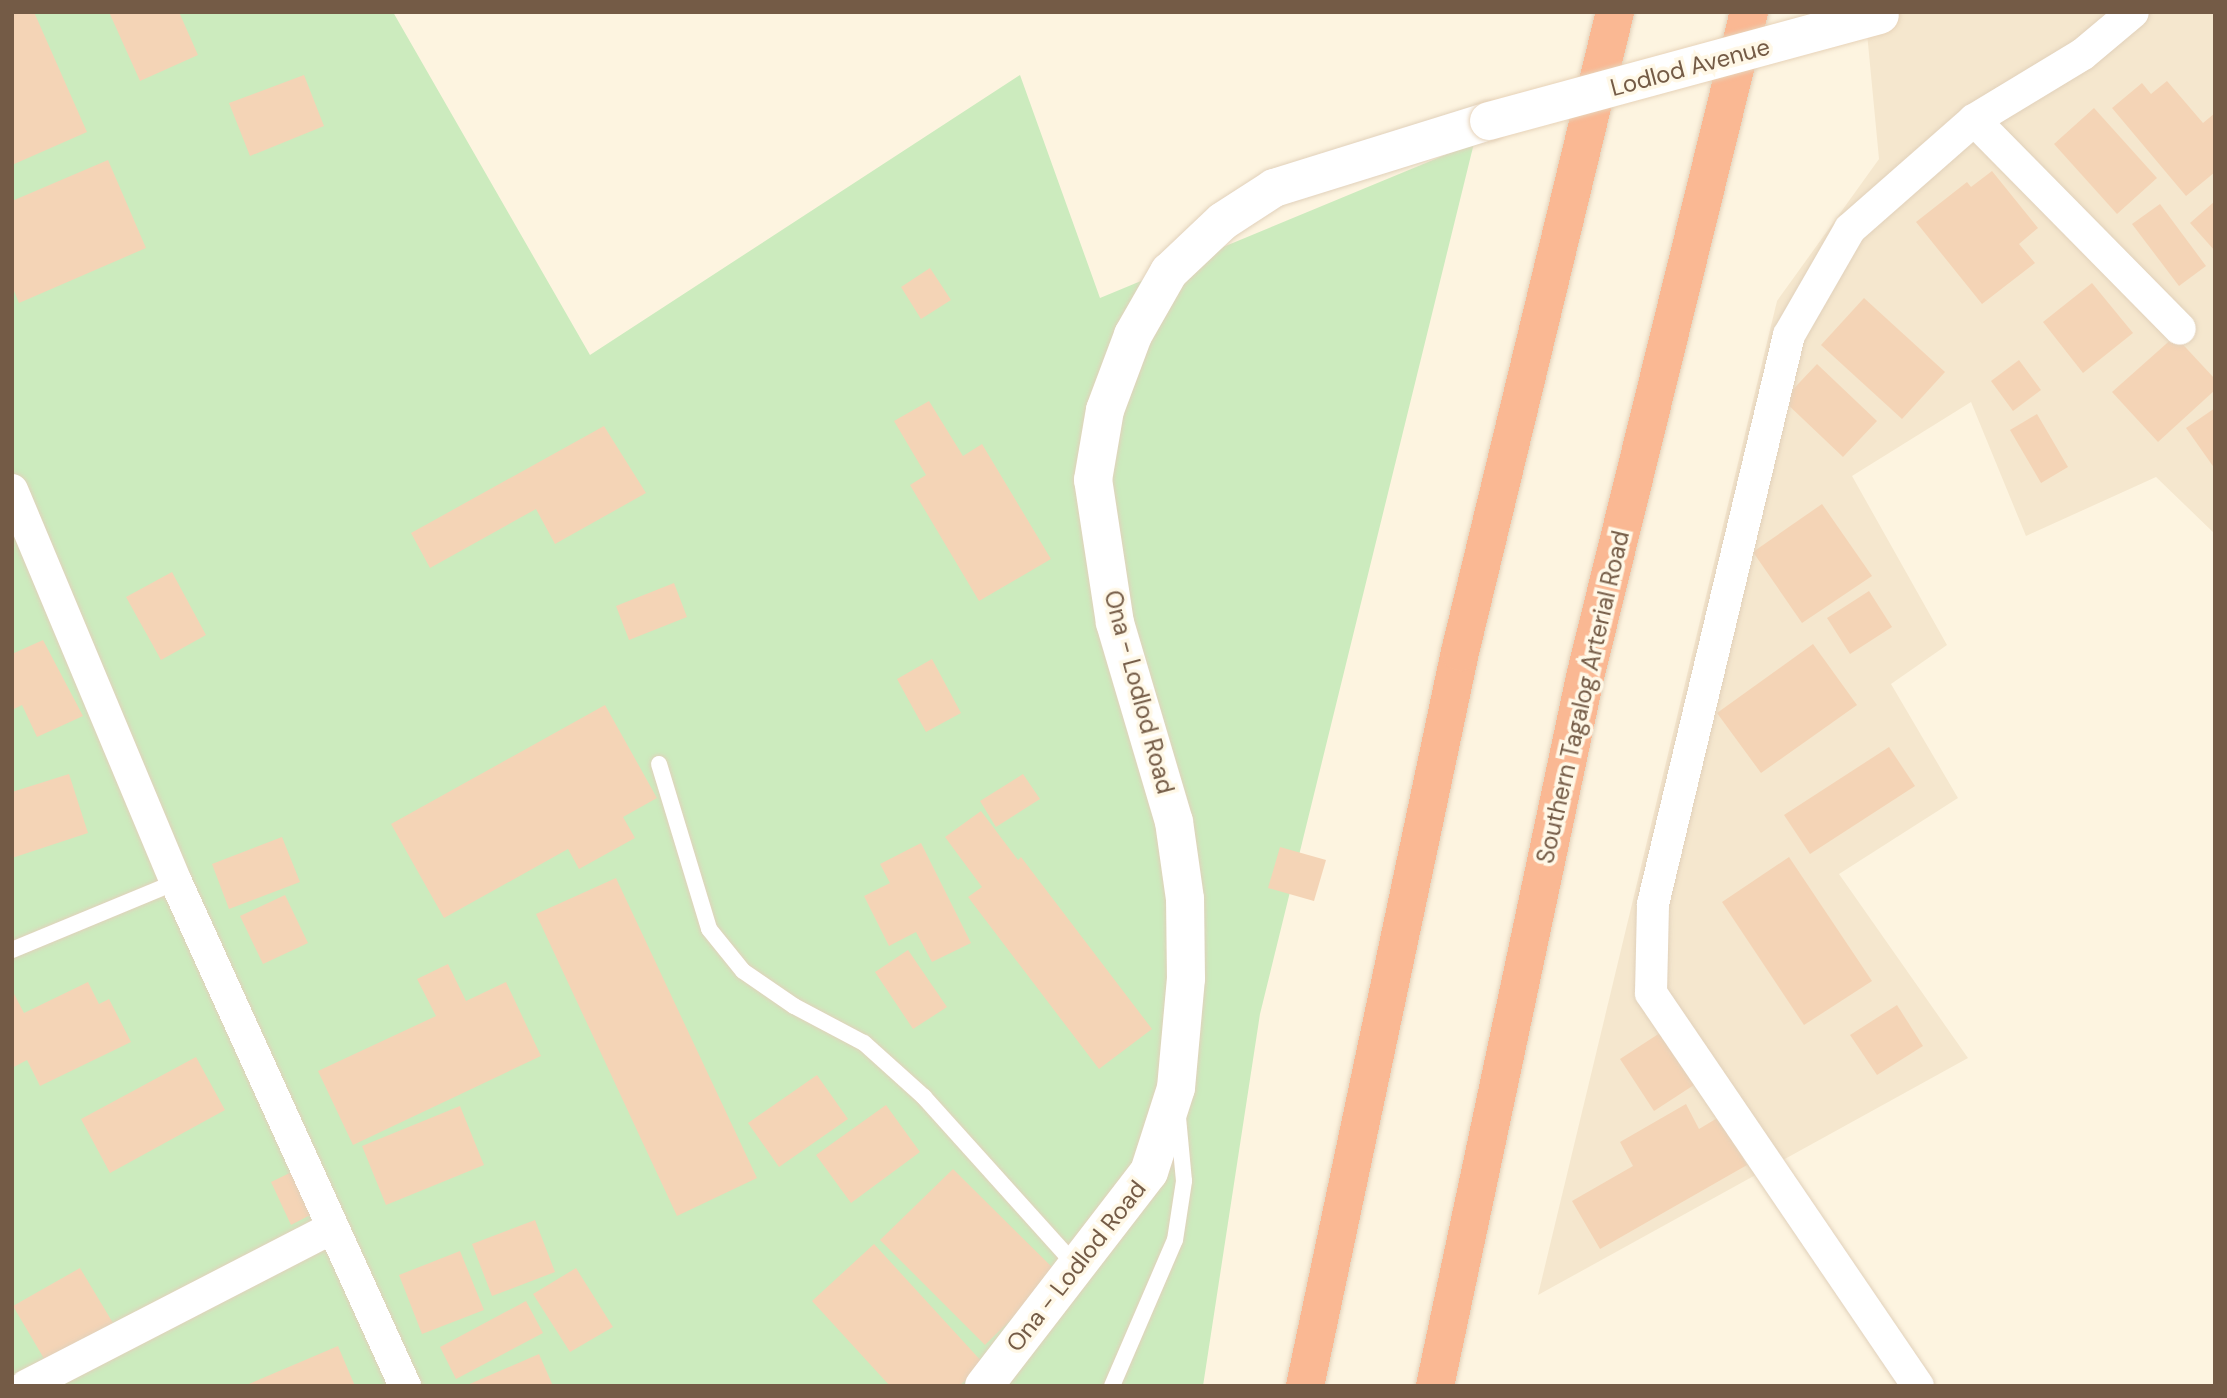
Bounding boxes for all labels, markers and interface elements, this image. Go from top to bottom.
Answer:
street label: Lodlod Avenue [1607,32,1773,102]
street label: Southern Tagalog Arterial Road [1531,528,1635,866]
street label: Ona - Lodlod Road [1098,587,1180,797]
street label: Ona - Lodlod Road [1000,1175,1152,1357]

